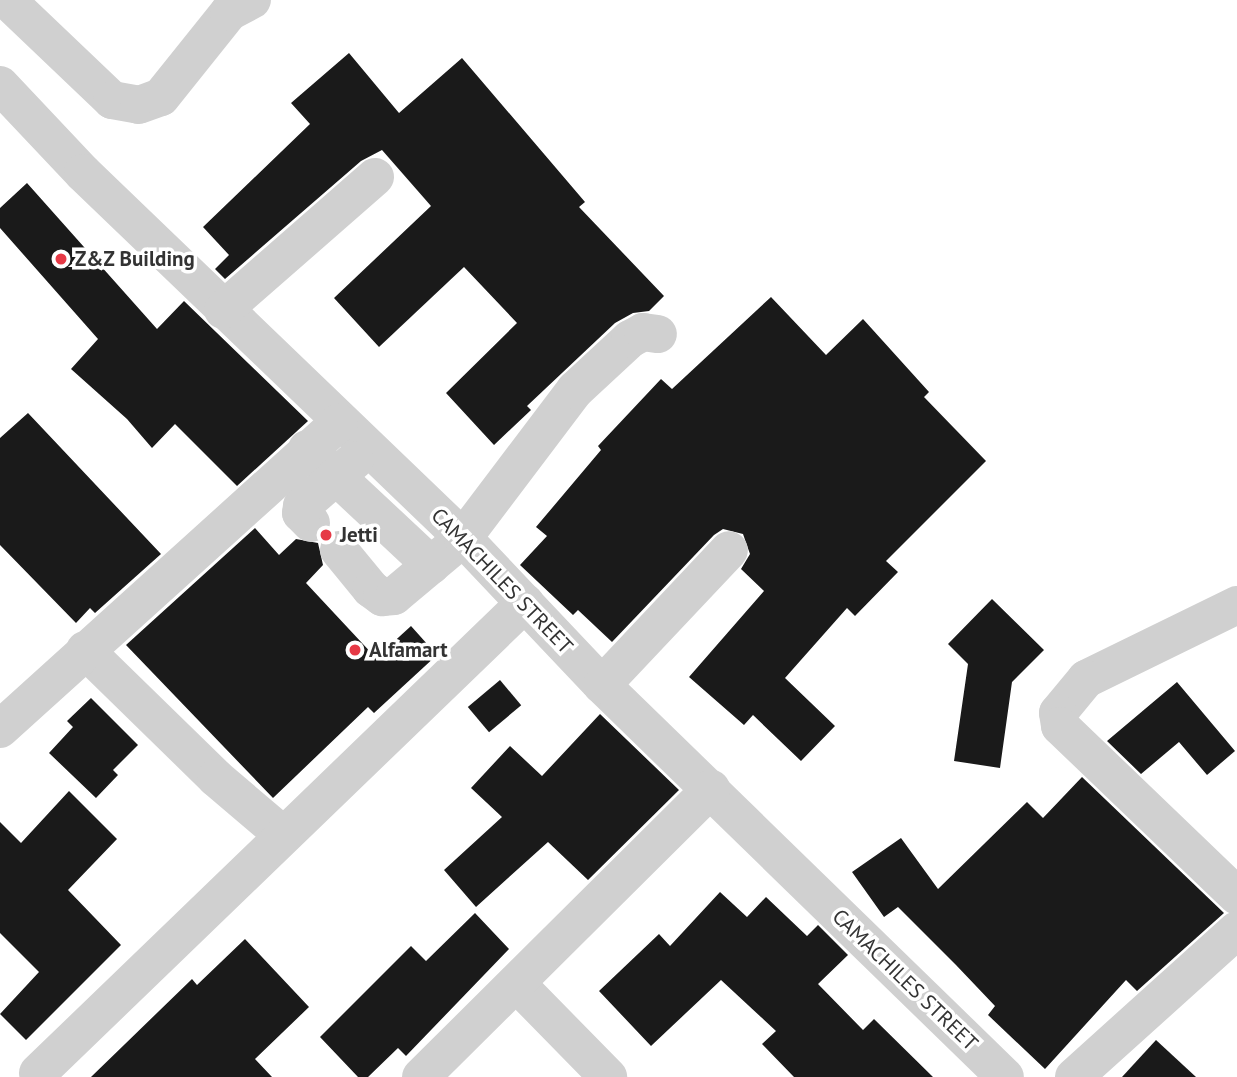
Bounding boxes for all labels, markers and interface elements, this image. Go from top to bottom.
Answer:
place label: Z&Z Building [75,246,195,272]
marker: Z&Z Building [53,251,69,267]
street label: CAMACHILES STREET [426,503,578,659]
place label: Jetti [340,522,378,548]
marker: Jetti [318,527,334,543]
place label: Alfamart [369,637,448,663]
marker: Alfamart [347,642,363,658]
street label: CAMACHILES STREET [827,904,983,1056]

